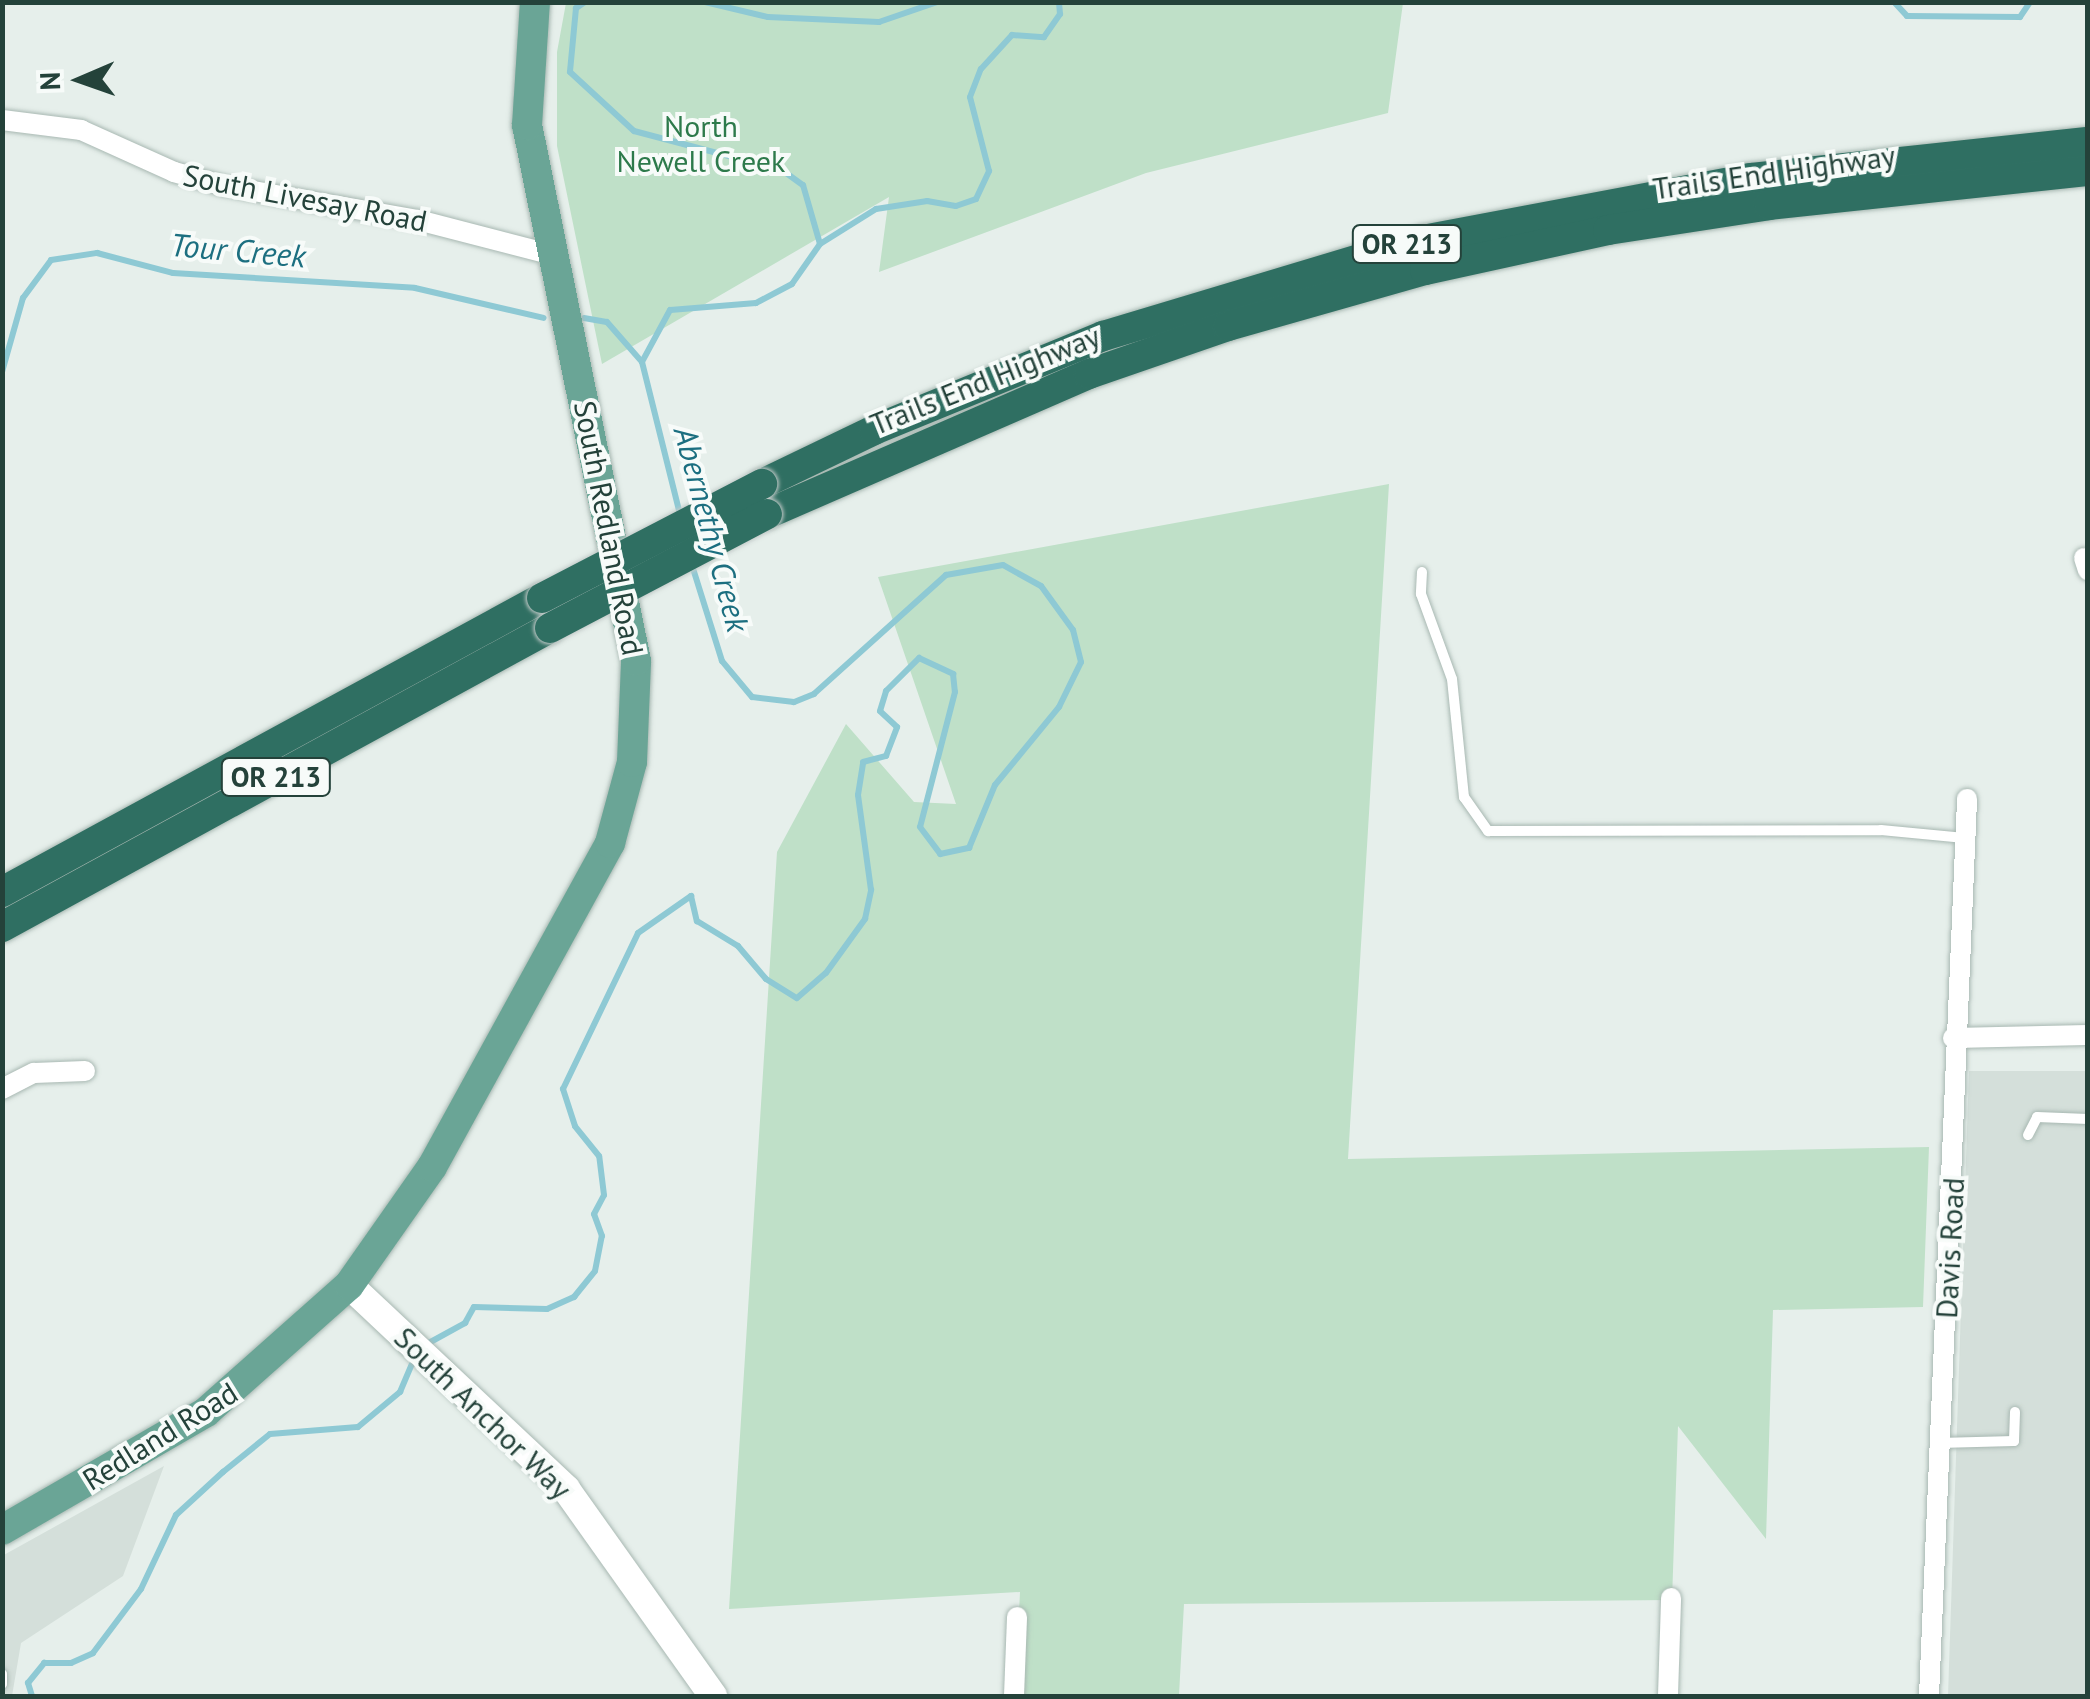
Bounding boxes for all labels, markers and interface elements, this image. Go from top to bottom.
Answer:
north arrow [30,30,130,130]
text: N [31,71,68,91]
park label: North Newell Creek [617,108,785,178]
street label: Trails End Highway [1651,137,1897,207]
street label: South Livesay Road [180,157,430,239]
road number: OR 213 [1350,221,1464,267]
water label: Tour Creek [169,225,307,275]
street label: Trails End Highway [865,318,1105,442]
street label: South Redland Road [567,398,651,658]
water label: Abernethy Creek [666,422,758,636]
road number: OR 213 [218,754,334,800]
street label: Davis Road [1928,1177,1972,1319]
street label: South Anchor Way [387,1319,579,1507]
street label: Redland Road [76,1374,244,1498]

